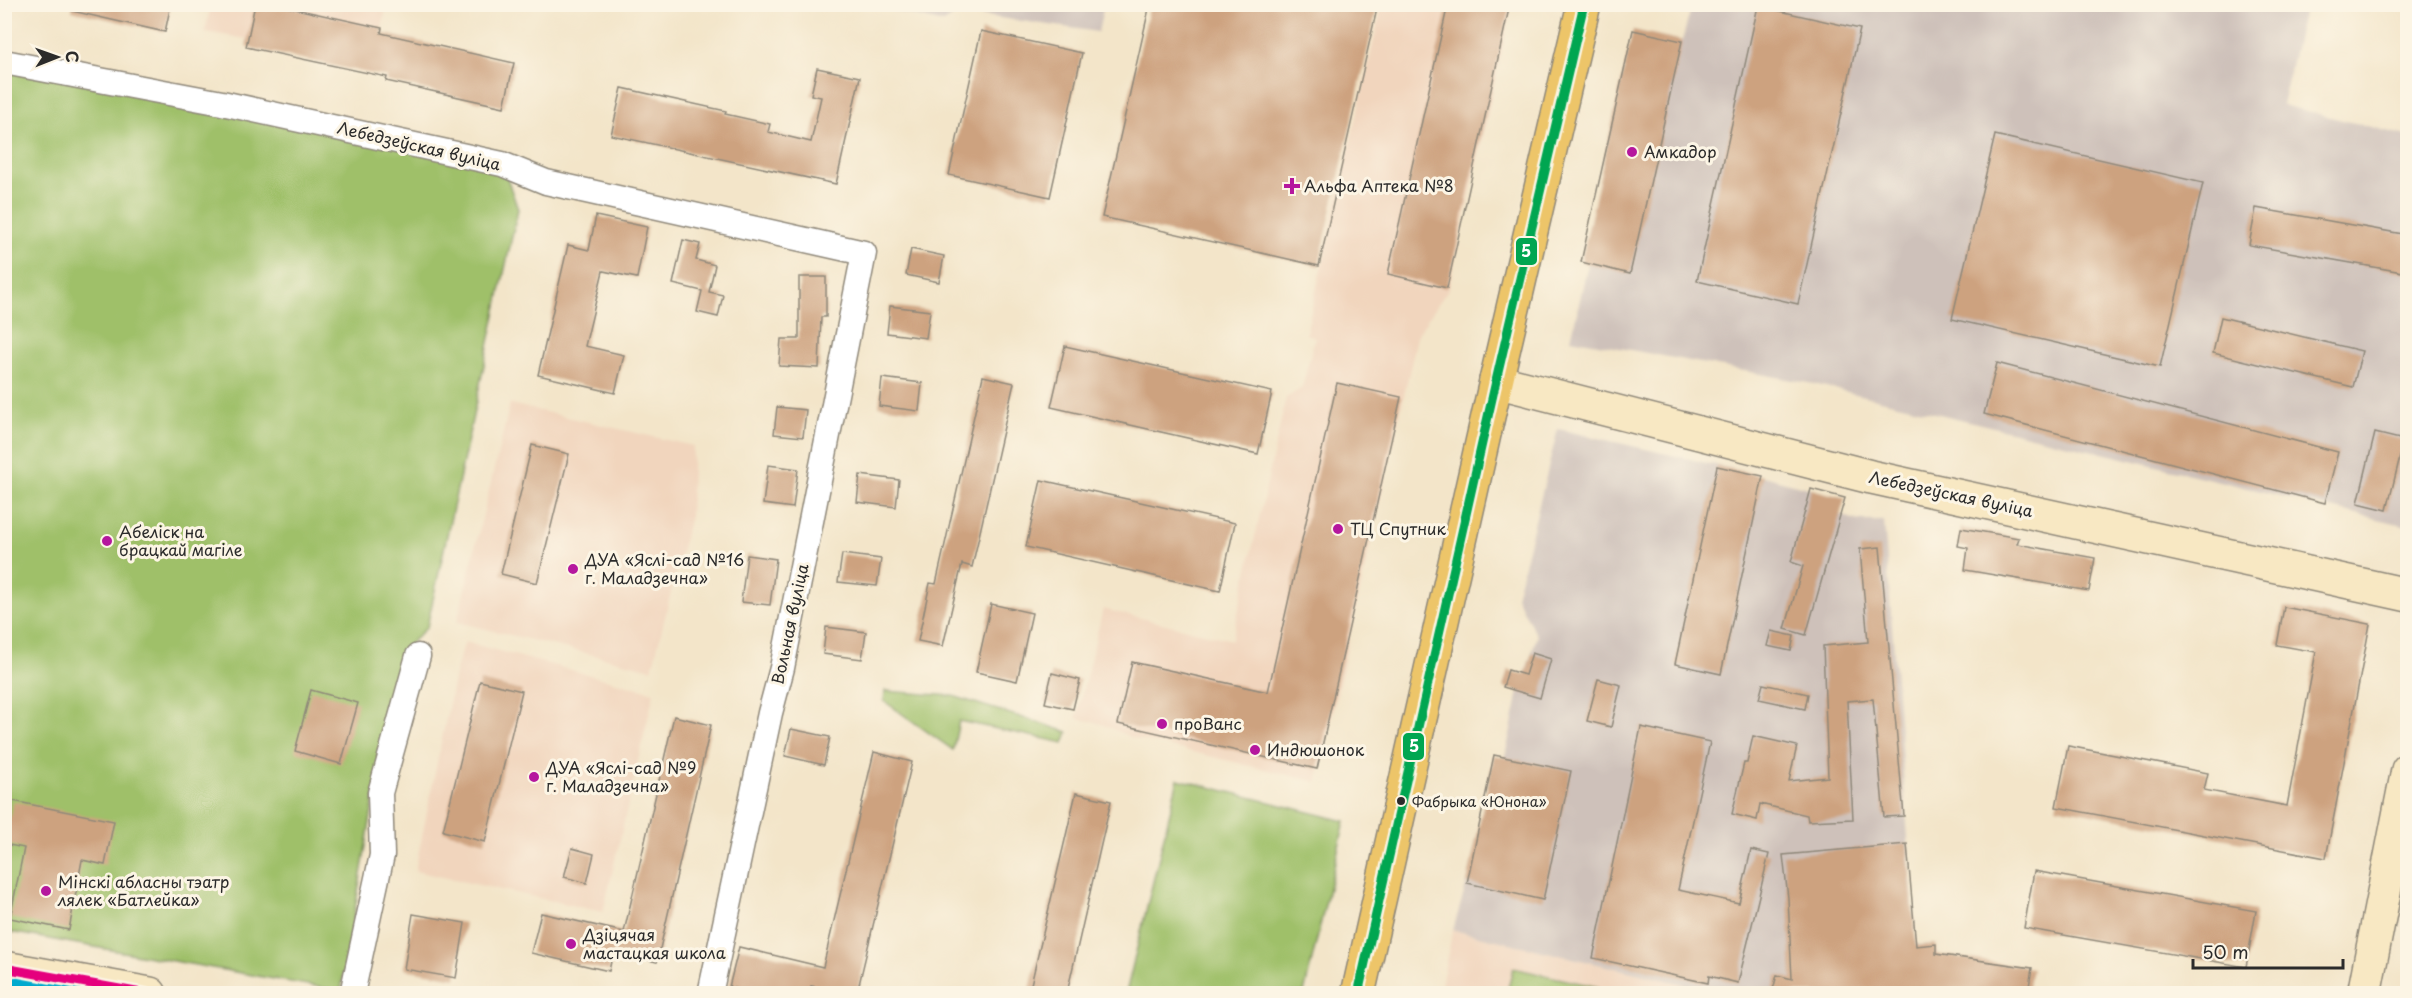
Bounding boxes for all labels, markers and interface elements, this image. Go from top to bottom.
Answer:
north arrow [27,27,87,87]
text: С [61,50,85,63]
street label: Лебедзеўская вуліца [335,115,504,176]
place label: Амкадор [1644,139,1717,163]
marker: Амкадор [1625,145,1639,159]
place label: Альфа Аптека №8 [1304,173,1454,197]
marker: Альфа Аптека №8 [1285,179,1299,193]
line badge: 5 [1515,237,1538,266]
text: 5 [1521,238,1531,262]
street label: Лебедзеўская вуліца [1867,464,2036,522]
place label: ТЦ Спутник [1350,516,1447,540]
place label: Абеліск на брацкай магіле [119,519,243,561]
marker: ТЦ Спутник [1331,522,1345,536]
marker: Абеліск на брацкай магіле [100,534,114,548]
place label: ДУА «Яслі-сад №16 г. Маладзечна» [584,547,744,589]
street label: Вольная вуліца [764,561,814,686]
marker: ДУА «Яслі-сад №16 г. Маладзечна» [566,562,580,576]
place label: проВанс [1174,711,1242,735]
marker: проВанс [1155,717,1169,731]
line badge: 5 [1402,732,1425,761]
text: 5 [1409,733,1419,757]
place label: Индюшонок [1267,737,1365,761]
marker: Индюшонок [1248,743,1262,757]
place label: ДУА «Яслі-сад №9 г. Маладзечна» [545,755,696,797]
marker: ДУА «Яслі-сад №9 г. Маладзечна» [527,770,541,784]
place label: Фабрыка «Юнона» [1412,791,1546,812]
marker: Фабрыка «Юнона» [1395,795,1407,807]
place label: Мінскі абласны тэатр лялек «Батлейка» [57,869,229,911]
marker: Мінскі абласны тэатр лялек «Батлейка» [39,884,53,898]
place label: Дзіцячая мастацкая школа [582,922,726,964]
scale bar [2193,932,2343,970]
marker: Дзіцячая мастацкая школа [564,937,578,951]
text: 50 m [2202,938,2249,965]

